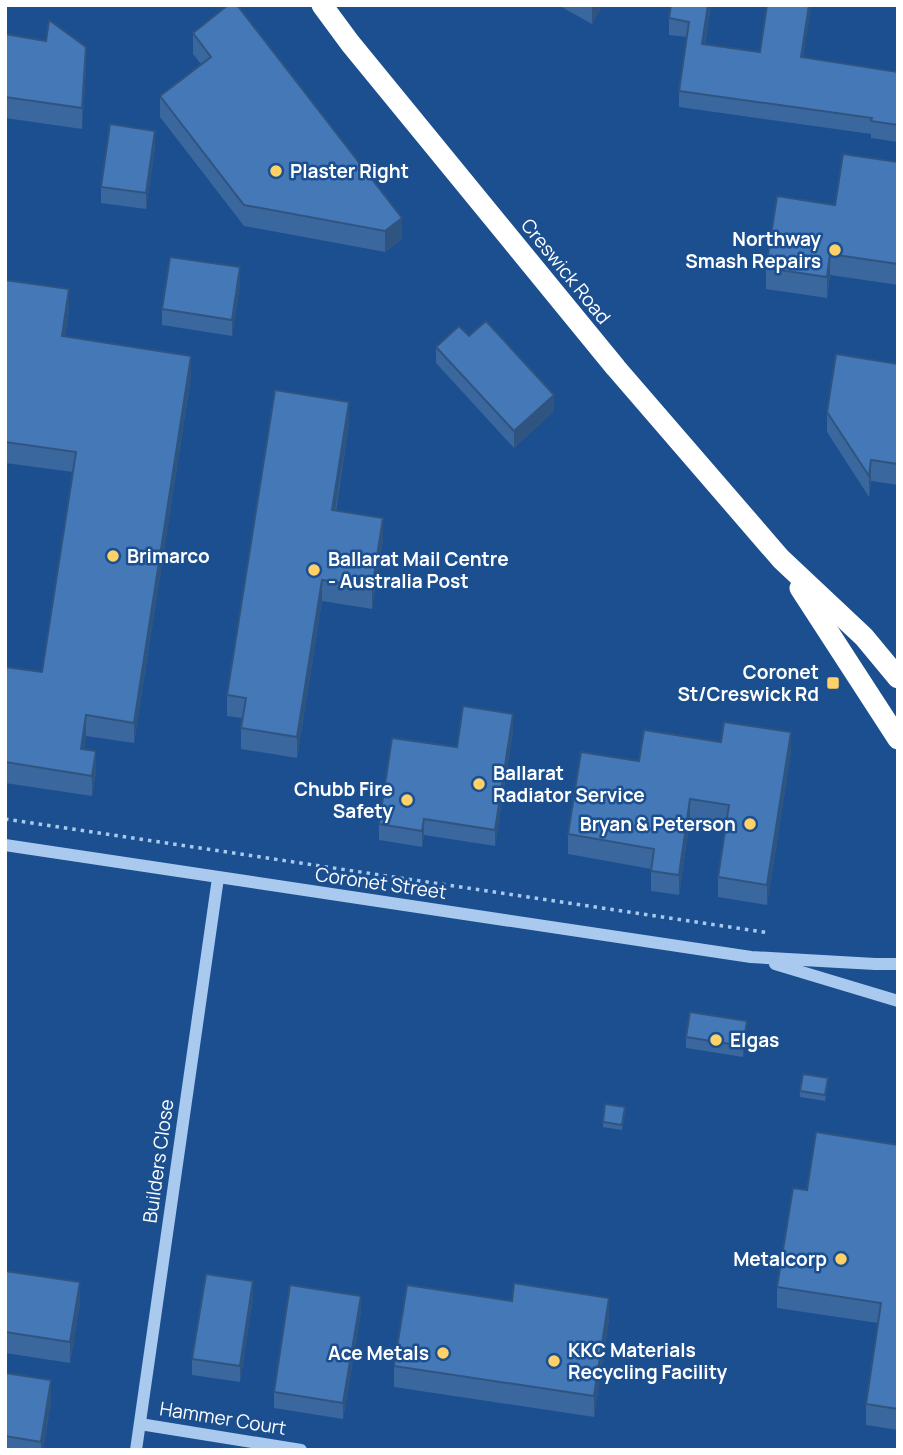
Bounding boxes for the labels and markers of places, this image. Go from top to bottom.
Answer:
place label: Plaster Right [290,158,409,184]
marker: Plaster Right [268,163,284,179]
place label: Northway Smash Repairs [685,226,821,274]
marker: Northway Smash Repairs [827,242,843,258]
place label: Brimarco [127,543,210,569]
place label: Ballarat Mail Centre - Australia Post [328,546,509,594]
marker: Brimarco [105,548,121,564]
marker: Ballarat Mail Centre - Australia Post [306,562,322,578]
place label: Coronet St/Creswick Rd [677,659,819,707]
marker: Coronet St/Creswick Rd [825,675,841,691]
place label: Ballarat Radiator Service [493,760,645,808]
place label: Chubb Fire Safety [294,776,393,824]
marker: Ballarat Radiator Service [471,776,487,792]
marker: Chubb Fire Safety [399,792,415,808]
place label: Bryan & Peterson [580,811,736,837]
marker: Bryan & Peterson [742,816,758,832]
place label: Elgas [730,1027,779,1053]
marker: Elgas [708,1032,724,1048]
place label: Metalcorp [733,1246,827,1272]
marker: Metalcorp [833,1251,849,1267]
place label: KKC Materials Recycling Facility [568,1337,728,1385]
place label: Ace Metals [328,1340,429,1366]
marker: Ace Metals [435,1345,451,1361]
marker: KKC Materials Recycling Facility [546,1353,562,1369]

